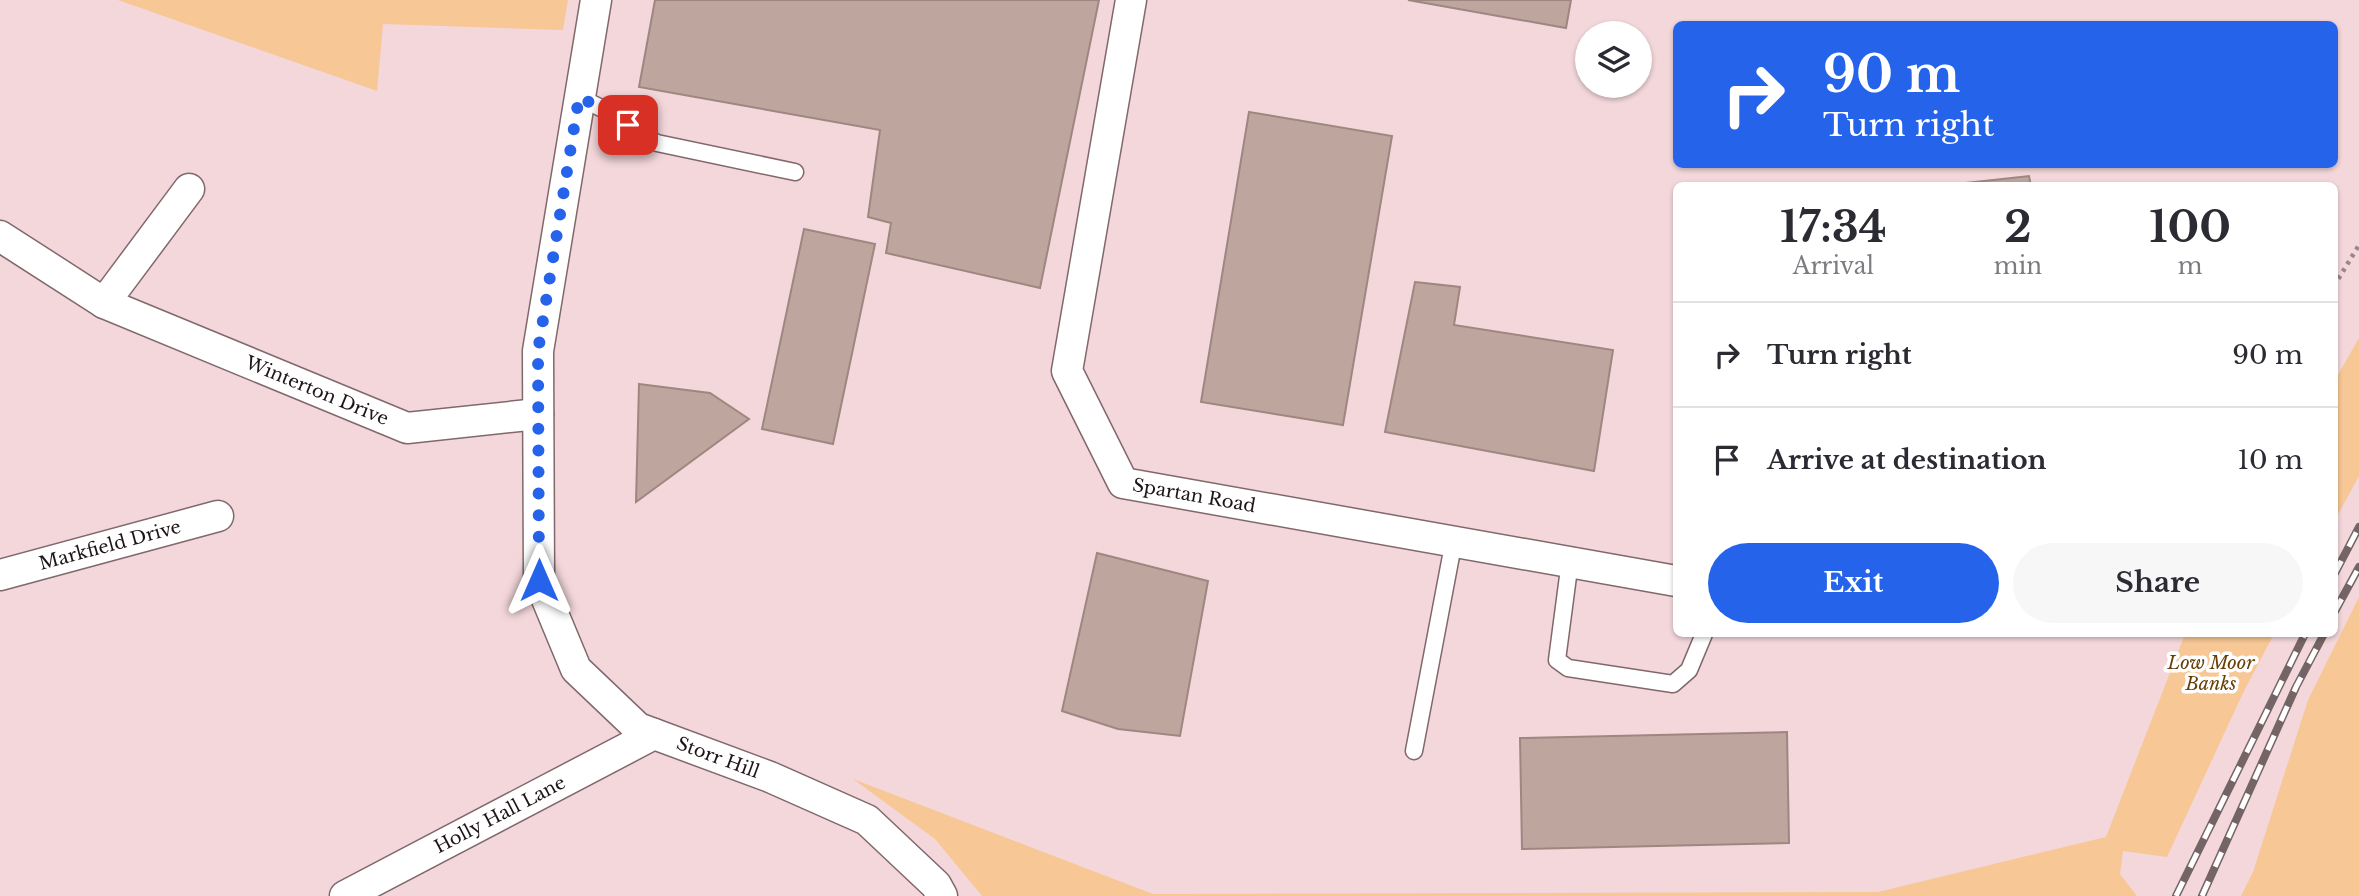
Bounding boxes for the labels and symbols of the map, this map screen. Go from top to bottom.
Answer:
pin [598,95,658,155]
street label: Winterton Drive [241,351,392,430]
street label: Spartan Road [1131,474,1257,517]
street label: Markfield Drive [37,516,183,575]
position arrow [502,543,576,617]
park label: Low Moor Banks [2167,652,2255,695]
street label: Storr Hill [674,732,762,783]
street label: Holly Hall Lane [431,771,569,858]

